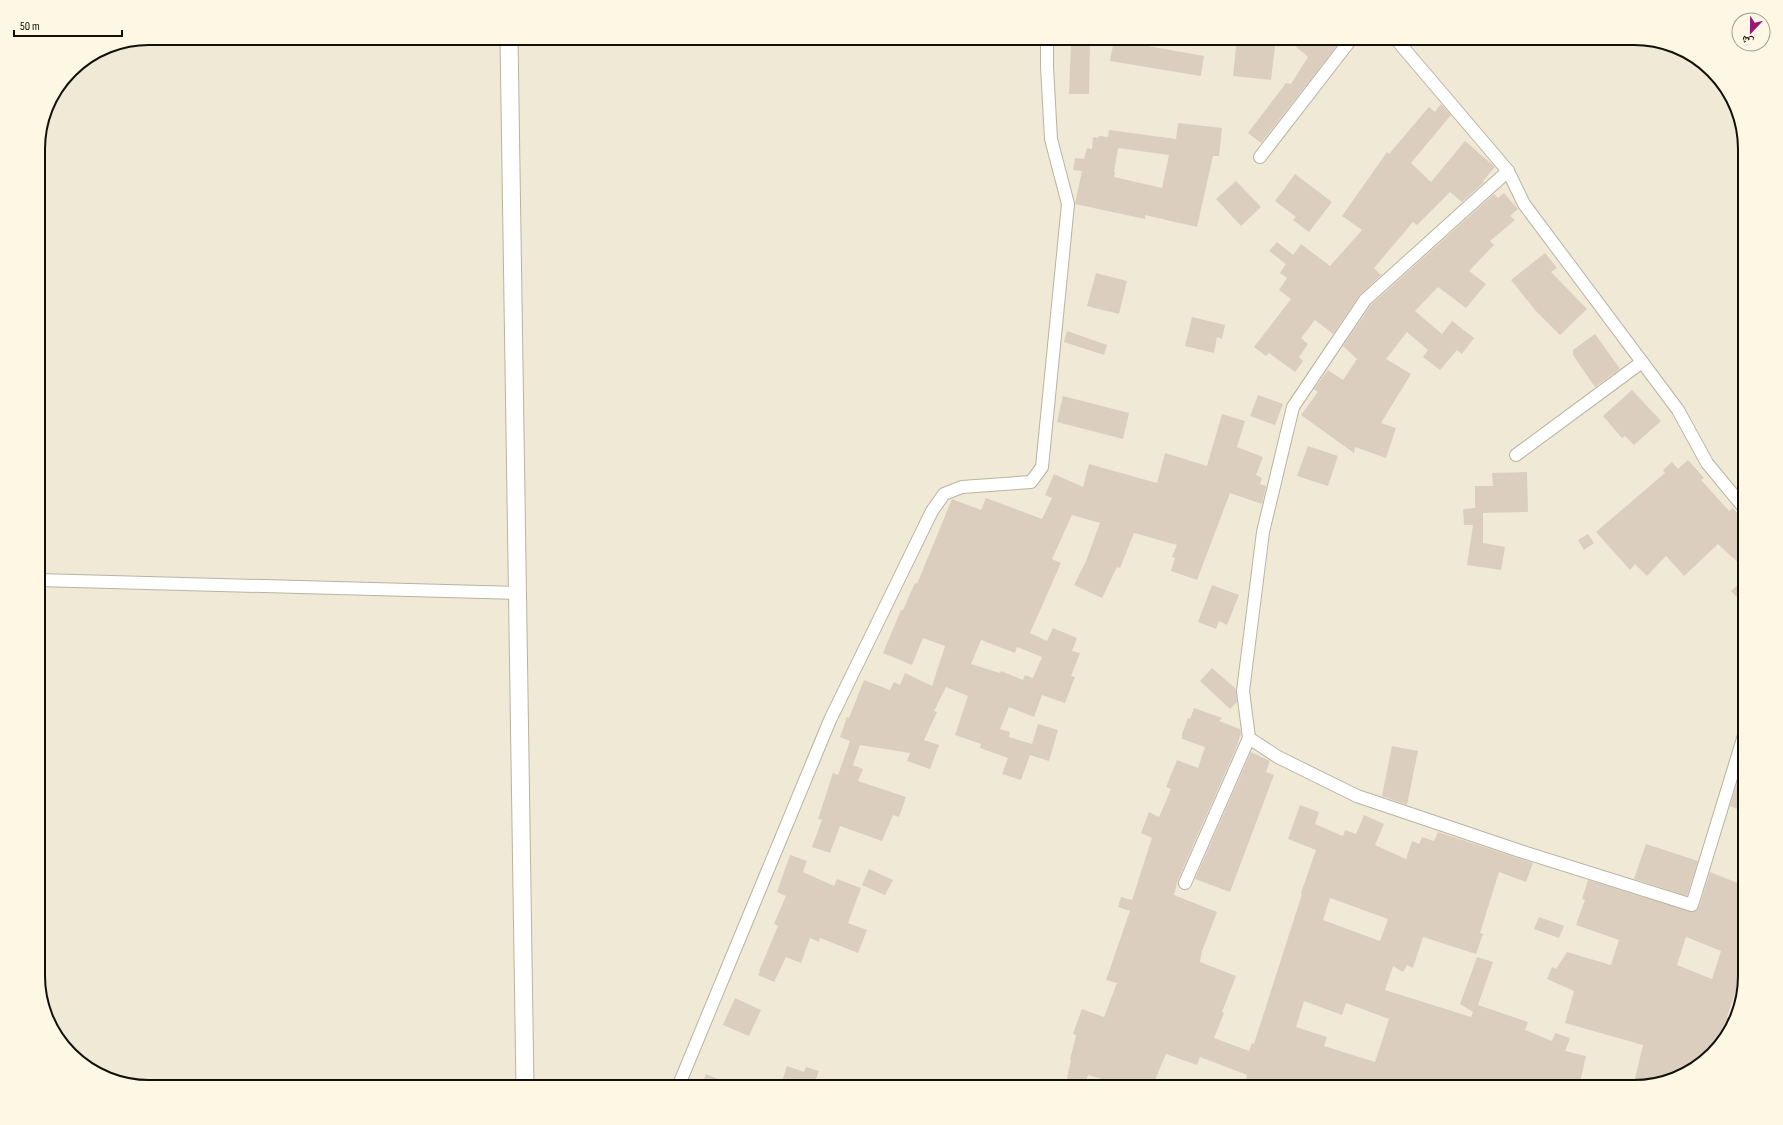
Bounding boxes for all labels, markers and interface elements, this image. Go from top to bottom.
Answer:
scale bar [14,12,122,38]
north arrow [1731,12,1771,52]
text: 50 m [20,19,40,34]
text: ش [1739,32,1756,49]

